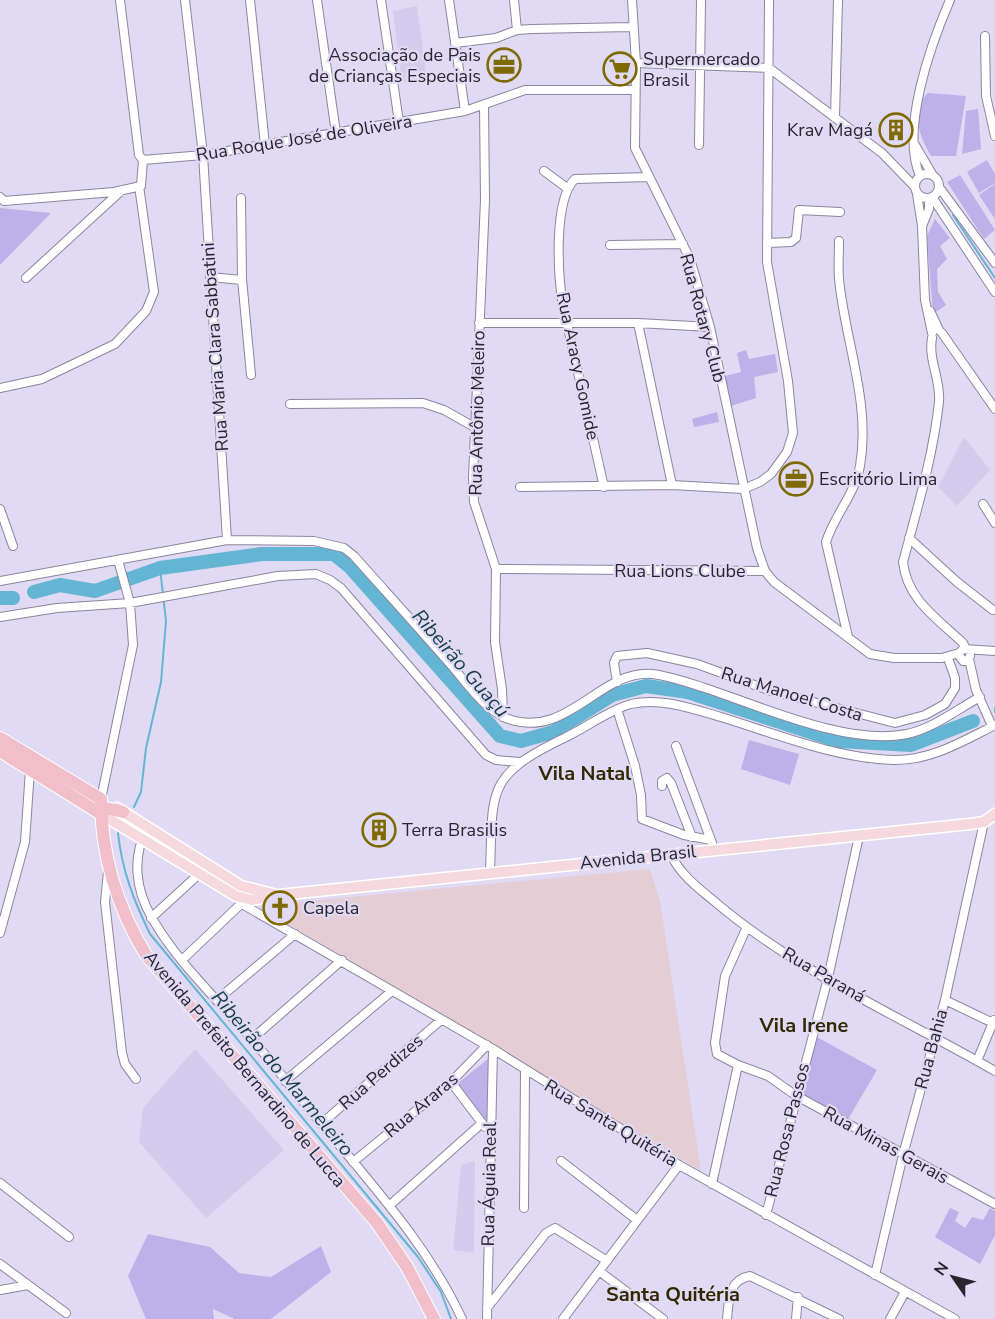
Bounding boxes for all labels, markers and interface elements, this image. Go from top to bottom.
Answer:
place label: Associação de Pais de Crianças Especiais [309,43,481,88]
office icon: Associação de Pais de Crianças Especiais [486,47,522,83]
place label: Supermercado Brasil [643,47,760,92]
supermarket icon: Supermercado Brasil [602,51,638,87]
street label: Rua Roque José de Oliveira [194,109,414,167]
building icon: Krav Magá [878,112,914,148]
place label: Krav Magá [787,118,873,142]
street label: Rua Maria Clara Sabbatini [196,242,234,452]
street label: Rua Rotary Club [674,251,732,385]
street label: Rua Aracy Gomide [551,290,605,442]
street label: Rua Antônio Meleiro [464,330,490,496]
office icon: Escritório Lima [778,461,814,497]
place label: Escritório Lima [819,467,937,491]
street label: Rua Lions Clube [614,559,746,583]
water label: Ribeirão Guaçú [406,603,515,723]
street label: Rua Manoel Costa [718,661,866,727]
district label: Vila Natal [538,760,632,787]
building icon: Terra Brasilis [361,812,397,848]
place label: Terra Brasilis [402,818,507,842]
street label: Avenida Brasil [579,839,698,875]
church icon: Capela [262,890,298,926]
place label: Capela [303,896,359,920]
street label: Rua Paraná [778,941,870,1009]
street label: Avenida Prefeito Bernardino de Lucca [139,946,351,1192]
water label: Ribeirão do Marmeleiro [205,985,360,1162]
street label: Rua Bahia [909,1006,953,1092]
district label: Vila Irene [759,1012,849,1039]
street label: Rua Perdizes [334,1029,428,1115]
street label: Rua Rosa Passos [759,1060,815,1200]
street label: Rua Araras [379,1067,463,1143]
street label: Rua Santa Quitéria [540,1074,682,1172]
street label: Rua Minas Gerais [819,1100,953,1190]
street label: Rua Águia Real [476,1121,502,1247]
north arrow [923,1247,983,1307]
text: N [929,1258,954,1280]
district label: Santa Quitéria [606,1281,740,1308]

